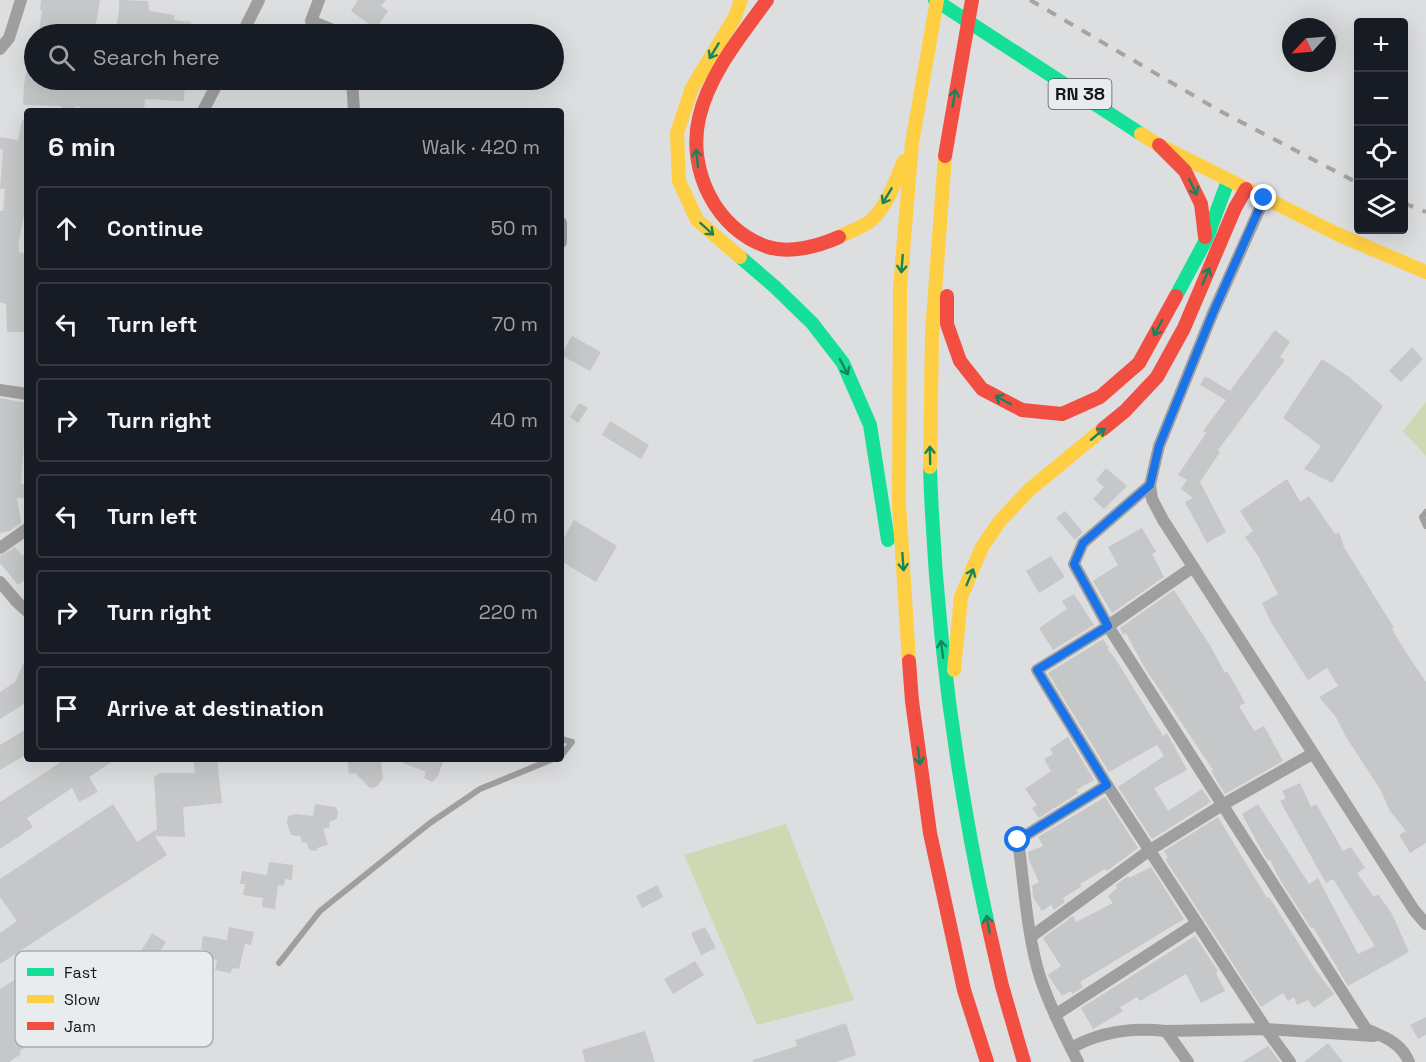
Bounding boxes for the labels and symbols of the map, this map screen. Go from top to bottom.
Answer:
north arrow [1282,18,1336,72]
one-way arrow [707,42,719,59]
road number: RN 38 [1048,79,1112,109]
one-way arrow [949,89,960,109]
one-way arrow [691,148,702,168]
one-way arrow [1188,178,1199,196]
route end [1250,184,1276,210]
one-way arrow [881,187,893,204]
one-way arrow [699,222,714,236]
one-way arrow [896,253,907,273]
one-way arrow [1201,267,1213,285]
one-way arrow [1152,319,1164,336]
one-way arrow [838,358,850,375]
one-way arrow [995,394,1012,406]
one-way arrow [1090,427,1105,441]
one-way arrow [924,445,936,465]
one-way arrow [897,552,908,572]
one-way arrow [965,568,976,586]
one-way arrow [936,640,947,660]
one-way arrow [914,746,925,766]
route start [1004,826,1030,852]
one-way arrow [982,915,993,934]
legend [15,951,213,1047]
text: Fast [64,962,97,983]
text: Slow [64,989,100,1010]
text: Jam [64,1016,96,1037]

